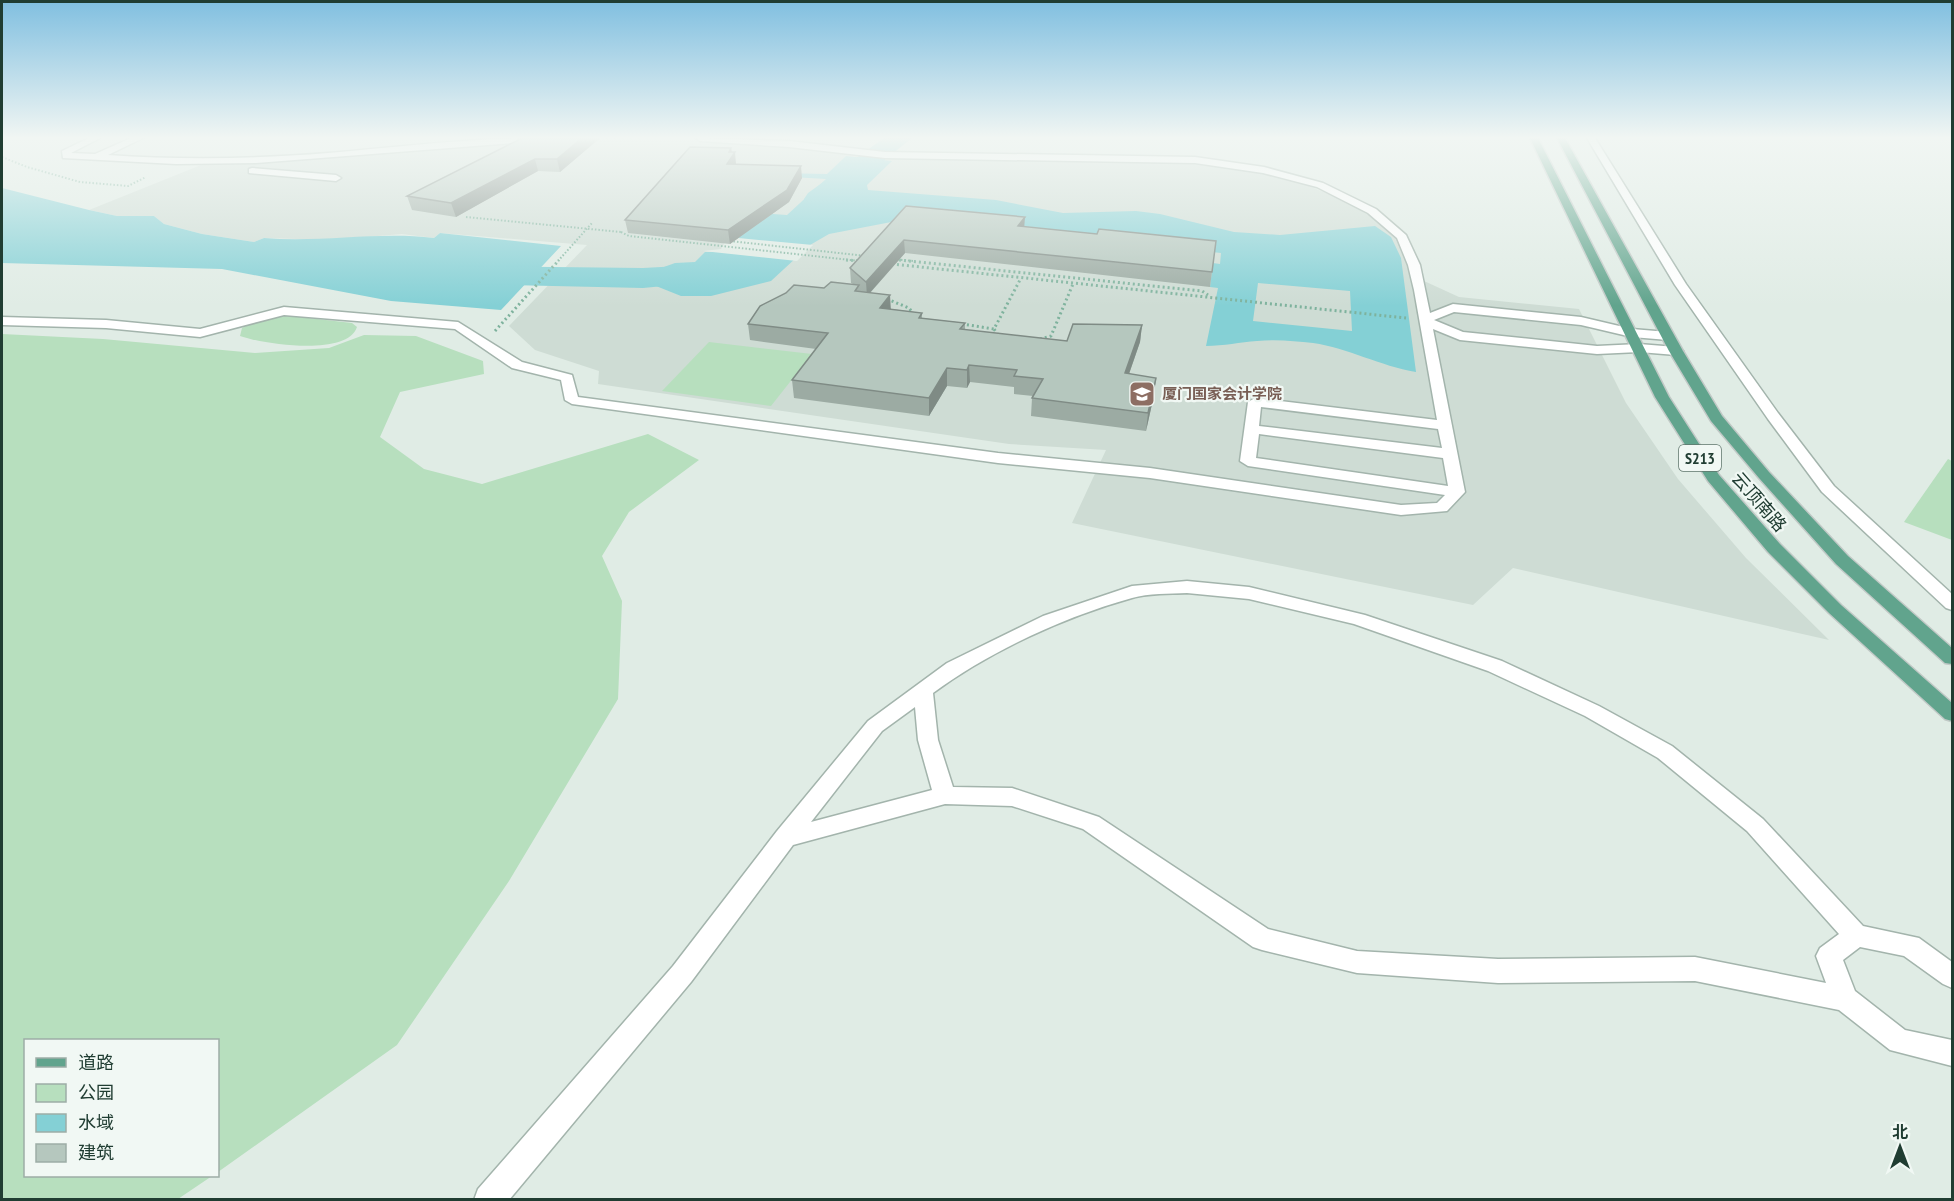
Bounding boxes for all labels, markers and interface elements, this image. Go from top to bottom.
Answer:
school or university icon: 厦门国家会计学院 [1127,379,1157,409]
place label: 厦门国家会计学院 [1162,384,1282,403]
road number: S213 [1679,445,1721,471]
street label: 云顶南路 [1727,467,1792,536]
legend [24,1039,219,1177]
text: 道路 [78,1051,114,1074]
text: 公园 [78,1081,114,1104]
text: 水域 [78,1111,114,1134]
north arrow [1870,1117,1930,1177]
text: 北 [1892,1122,1908,1142]
text: 建筑 [78,1141,114,1164]

